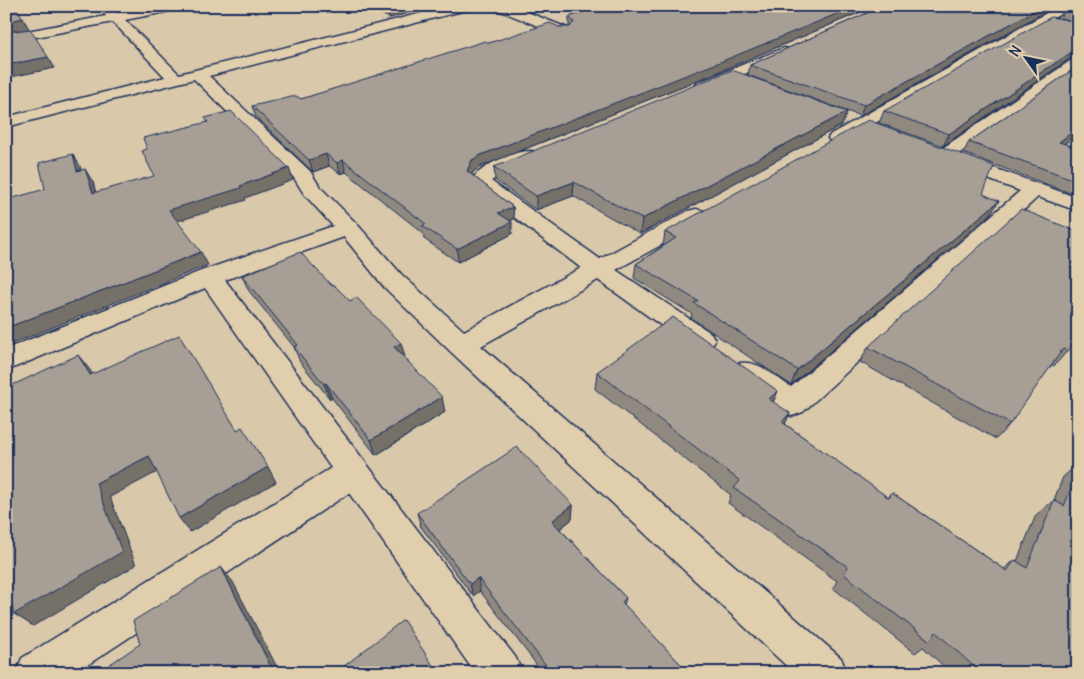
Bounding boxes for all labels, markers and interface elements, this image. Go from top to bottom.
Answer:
north arrow [1002,32,1052,82]
text: N [1005,42,1025,60]

